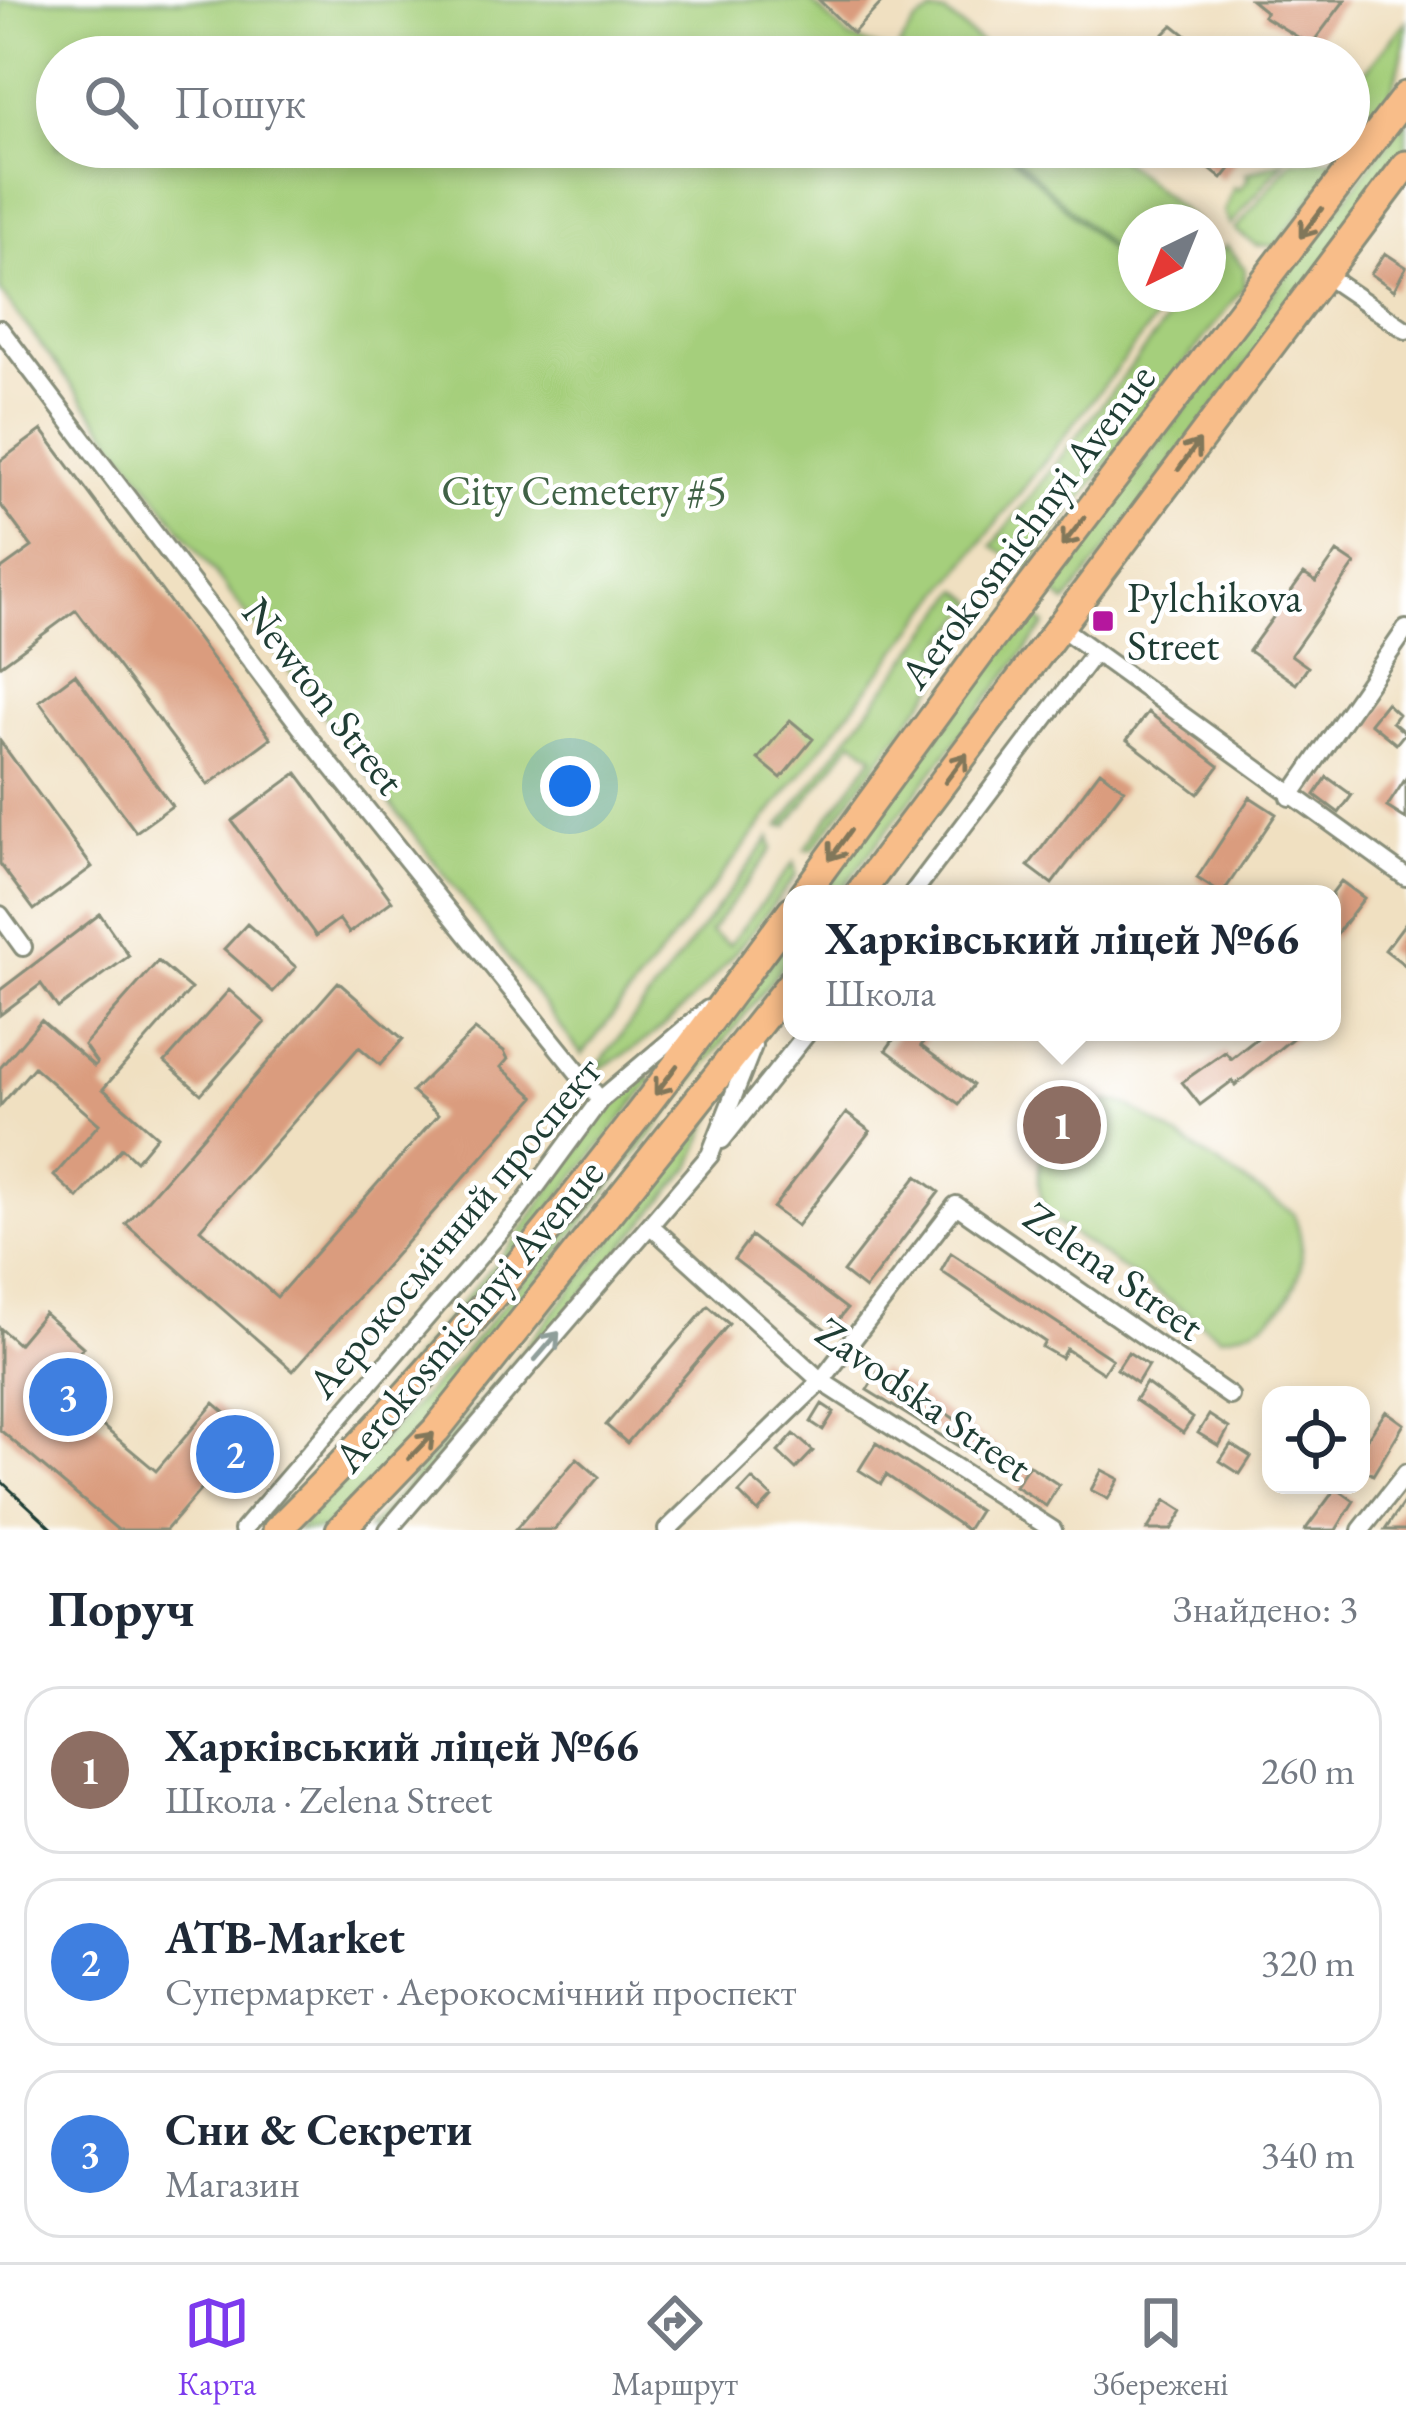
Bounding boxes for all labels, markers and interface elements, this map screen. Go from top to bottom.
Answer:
search box [36,36,1370,168]
icon: search [78,69,144,135]
text: Пошук [174,73,306,131]
north arrow [1118,204,1226,312]
one-way arrow [1298,206,1324,239]
street label: Aerokosmichnyi Avenue [886,352,1167,700]
one-way arrow [1176,439,1202,472]
park label: City Cemetery #5 [441,463,727,518]
one-way arrow [1060,516,1087,548]
place label: Pylchikova Street [1127,570,1302,673]
street label: Newton Street [230,586,418,806]
marker: Pylchikova Street [1090,608,1116,634]
one-way arrow [942,752,969,784]
your location [540,756,600,816]
one-way arrow [828,828,853,861]
popup [783,885,1341,1041]
text: Харківський ліцей №66 [825,909,1299,967]
text: Школа [825,967,936,1018]
street label: Аерокосмічний проспект [294,1045,613,1410]
one-way arrow [654,1063,680,1096]
pin: 1 [1023,1080,1101,1170]
street label: Aerokosmichnyi Avenue [320,1147,616,1484]
street label: Zelena Street [1013,1189,1215,1353]
street label: Zavodska Street [805,1304,1043,1494]
one-way arrow [533,1331,561,1362]
pin: 3 [29,1352,107,1442]
map controls [1262,1386,1370,1494]
button: locate [1262,1386,1370,1494]
pin: 2 [196,1409,274,1499]
one-way arrow [406,1432,435,1461]
text: Поруч [48,1575,194,1641]
text: Знайдено: 3 [1173,1583,1358,1634]
text: Харківський ліцей №66 [165,1716,639,1774]
text: 1 [80,1745,100,1796]
text: 260 m [1261,1745,1355,1796]
text: Школа · Zelena Street [165,1774,492,1825]
text: ATB-Market [165,1908,405,1966]
text: 2 [80,1937,100,1988]
text: 320 m [1261,1937,1355,1988]
text: Супермаркет · Аерокосмічний проспект [165,1966,797,2017]
text: Сни & Секрети [165,2100,472,2158]
text: 3 [80,2129,100,2180]
text: 340 m [1261,2129,1355,2180]
text: Магазин [165,2158,300,2209]
tab: Карта [178,2290,256,2405]
tab: Маршрут [611,2290,738,2405]
tab: Збережені [1093,2290,1228,2405]

